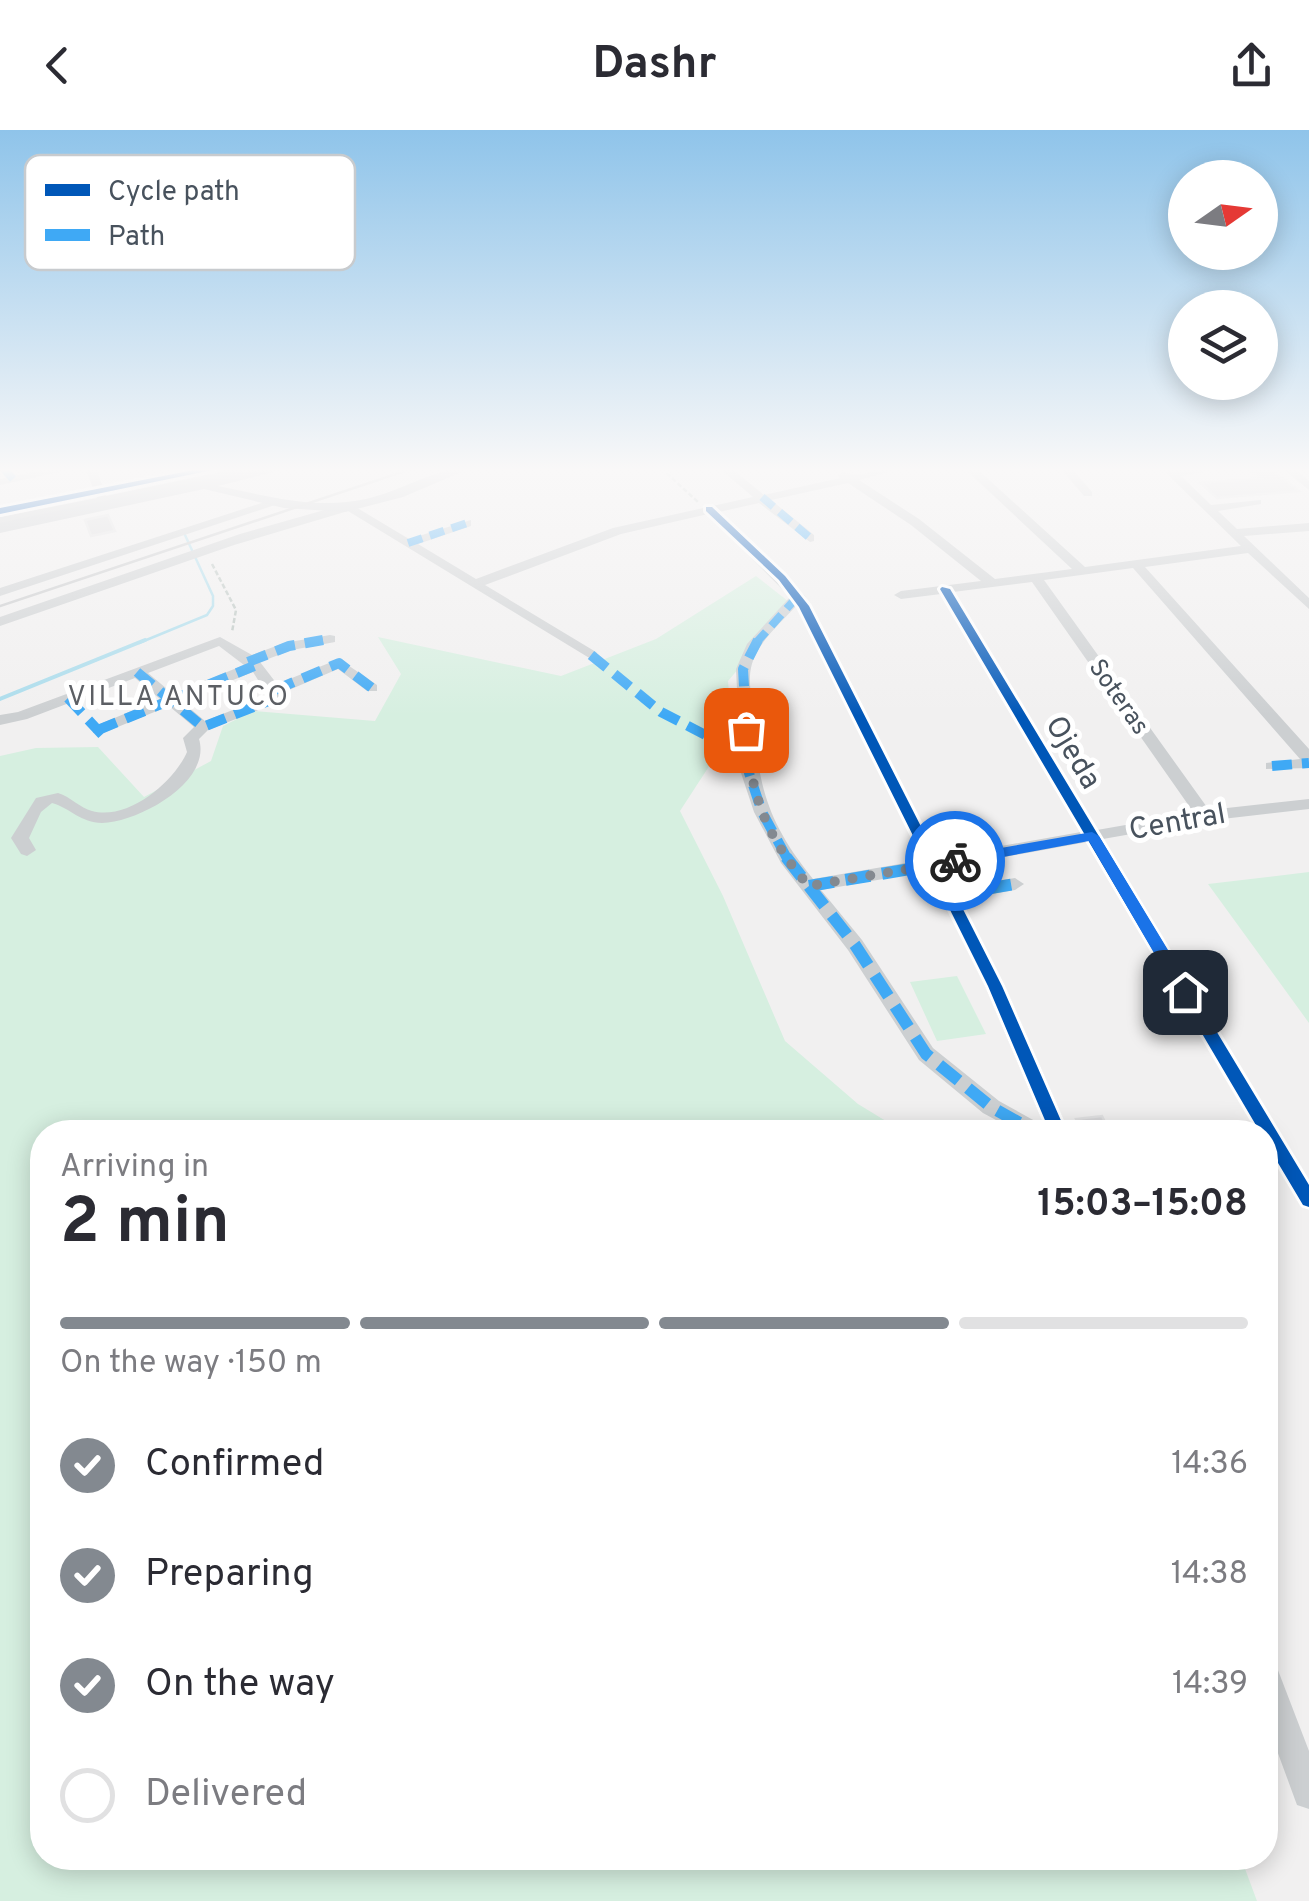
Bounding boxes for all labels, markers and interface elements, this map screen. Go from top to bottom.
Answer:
text: Dashr [592,37,717,94]
icon: back [30,38,85,93]
icon: share [1224,38,1279,93]
legend [25,155,355,270]
north arrow [1168,160,1278,270]
map controls [1168,160,1278,400]
text: Cycle path [108,175,240,211]
text: Path [108,220,165,256]
button: layers [1168,290,1278,400]
street label: Soteras [1080,654,1155,742]
district label: VILLA ANTUCO [67,680,291,716]
pin [704,688,789,773]
icon: bag [719,703,774,758]
street label: Ojeda [1036,710,1108,797]
street label: Central [1126,797,1229,850]
courier [905,811,1005,911]
icon: bike [928,834,983,889]
pin [1143,950,1228,1035]
icon: home [1158,965,1213,1020]
text: Arriving in [60,1148,209,1188]
text: 15:03–15:08 [1037,1181,1248,1230]
text: 2 min [60,1184,230,1266]
text: On the way · 150 m [60,1344,322,1384]
icon: check [60,1438,115,1493]
text: Confirmed [145,1441,324,1490]
text: 14:36 [1171,1445,1248,1485]
icon: check [60,1548,115,1603]
text: Preparing [145,1551,314,1600]
text: 14:38 [1171,1555,1248,1595]
icon: check [60,1658,115,1713]
text: On the way [145,1661,335,1710]
text: 14:39 [1172,1665,1248,1705]
text: Delivered [145,1771,307,1820]

